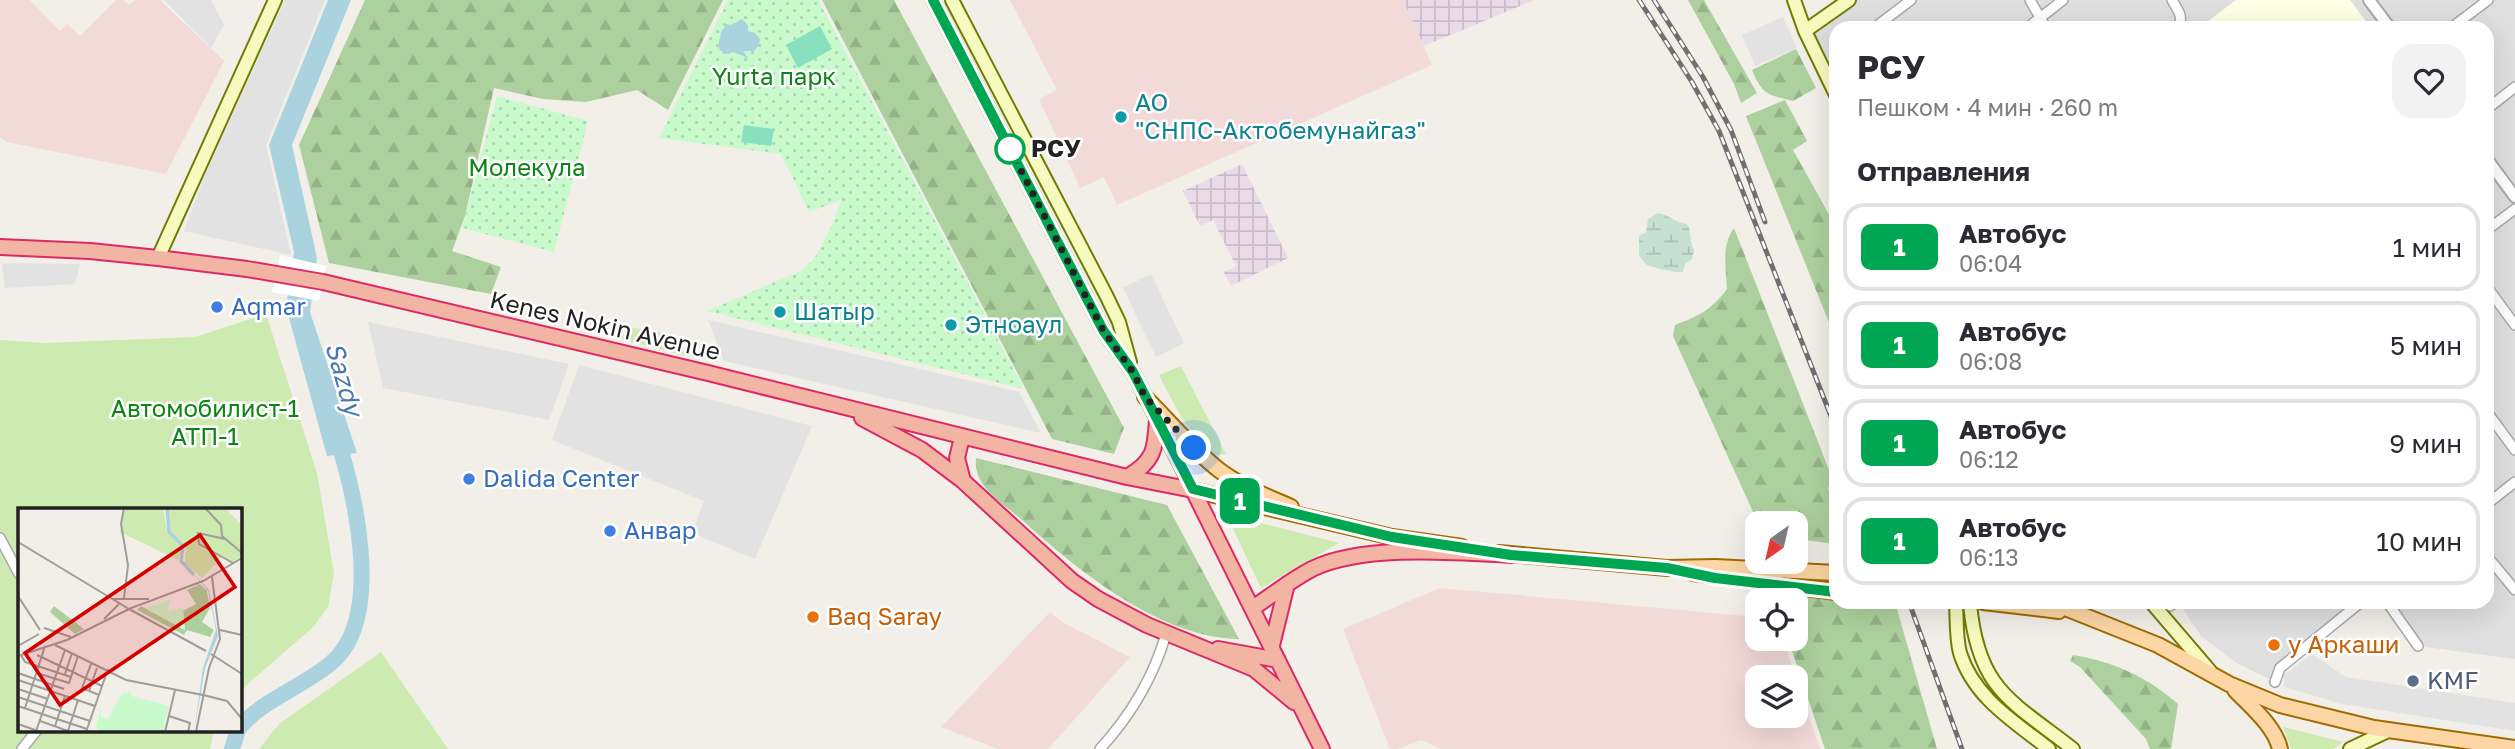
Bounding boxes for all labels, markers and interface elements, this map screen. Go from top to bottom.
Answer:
button: heart [2392,44,2466,118]
text: РСУ [1857,47,1925,86]
park label: Yurta парк [712,61,836,90]
place label: АО "СНПС-Актобемунайгаз" [1135,87,1426,144]
text: Пешком · 4 мин · 260 m [1857,93,2118,121]
marker: АО "СНПС-Актобемунайгаз" [1113,109,1129,125]
place label: РСУ [1031,133,1081,162]
marker: РСУ [995,134,1025,164]
park label: Молекула [468,152,586,181]
text: Отправления [1857,156,2030,187]
text: Автобус [1959,218,2066,249]
text: 1 [1893,232,1906,261]
text: 1 мин [2392,232,2462,263]
text: 06:04 [1959,249,2022,277]
street label: Kenes Nokin Avenue [487,284,723,365]
place label: Aqmar [231,291,306,320]
place label: Шатыр [794,296,875,325]
marker: Aqmar [209,299,225,315]
marker: Шатыр [772,304,788,320]
place label: Этноаул [965,309,1062,338]
text: Автобус [1959,316,2066,347]
marker: Этноаул [943,317,959,333]
text: 1 [1893,330,1906,359]
text: 5 мин [2390,330,2462,361]
water label: Sazdy [319,338,371,423]
text: 06:08 [1959,347,2022,375]
park label: Автомобилист-1 АТП-1 [111,393,299,450]
text: Автобус [1959,414,2066,445]
text: 1 [1893,428,1906,457]
text: 9 мин [2389,428,2462,459]
your location [1176,430,1211,465]
text: 06:12 [1959,445,2019,473]
place label: Dalida Center [483,463,639,492]
marker: Dalida Center [461,471,477,487]
line badge: 1 [1217,478,1263,524]
text: 1 [1234,486,1246,515]
inset map [18,508,242,732]
north arrow [1745,511,1808,574]
map controls [1745,511,1808,728]
text: Автобус [1959,512,2066,543]
place label: Анвар [624,515,697,544]
marker: Анвар [602,523,618,539]
text: 1 [1893,526,1906,555]
text: 10 мин [2376,526,2462,557]
text: 06:13 [1959,543,2019,571]
button: locate [1745,588,1808,651]
place label: Baq Saray [827,601,942,630]
marker: Baq Saray [805,609,821,625]
place label: у Аркаши [2288,629,2399,658]
marker: у Аркаши [2266,637,2282,653]
button: layers [1745,665,1808,728]
place label: KMF [2427,665,2478,694]
marker: KMF [2405,673,2421,689]

